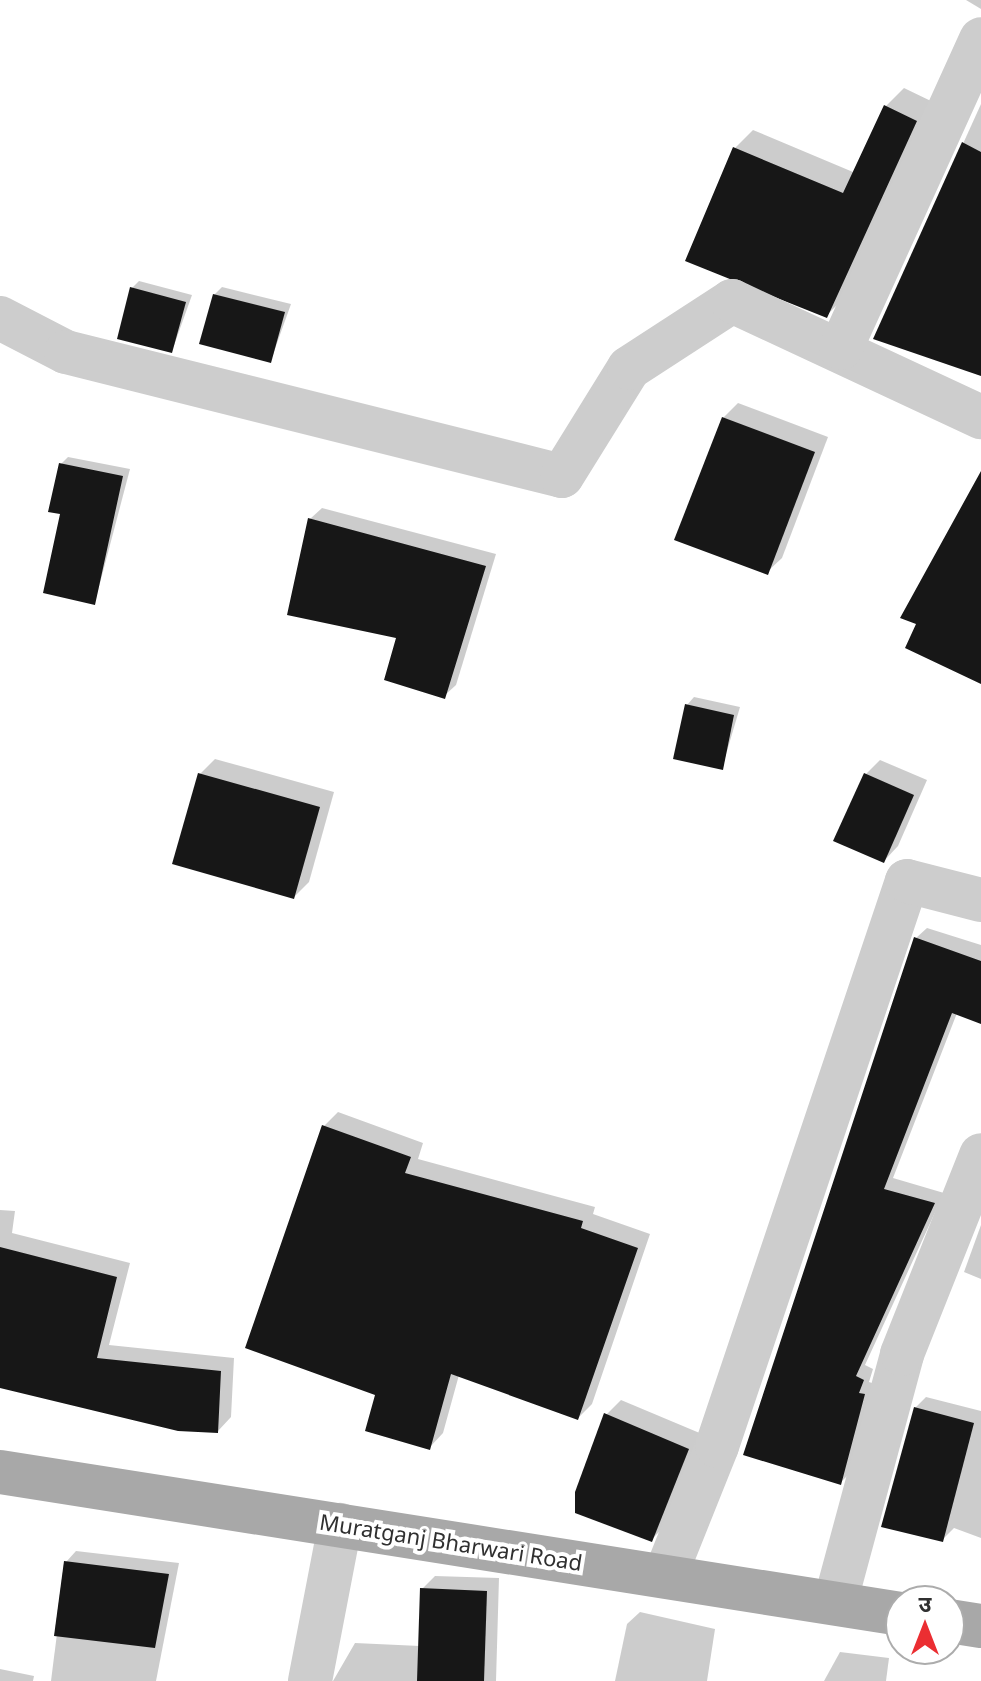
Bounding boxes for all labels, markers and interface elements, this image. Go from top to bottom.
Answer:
street label: Muratganj Bharwari Road [318,1508,584,1576]
north arrow [885,1585,965,1665]
text: उ [919,1588,931,1618]

